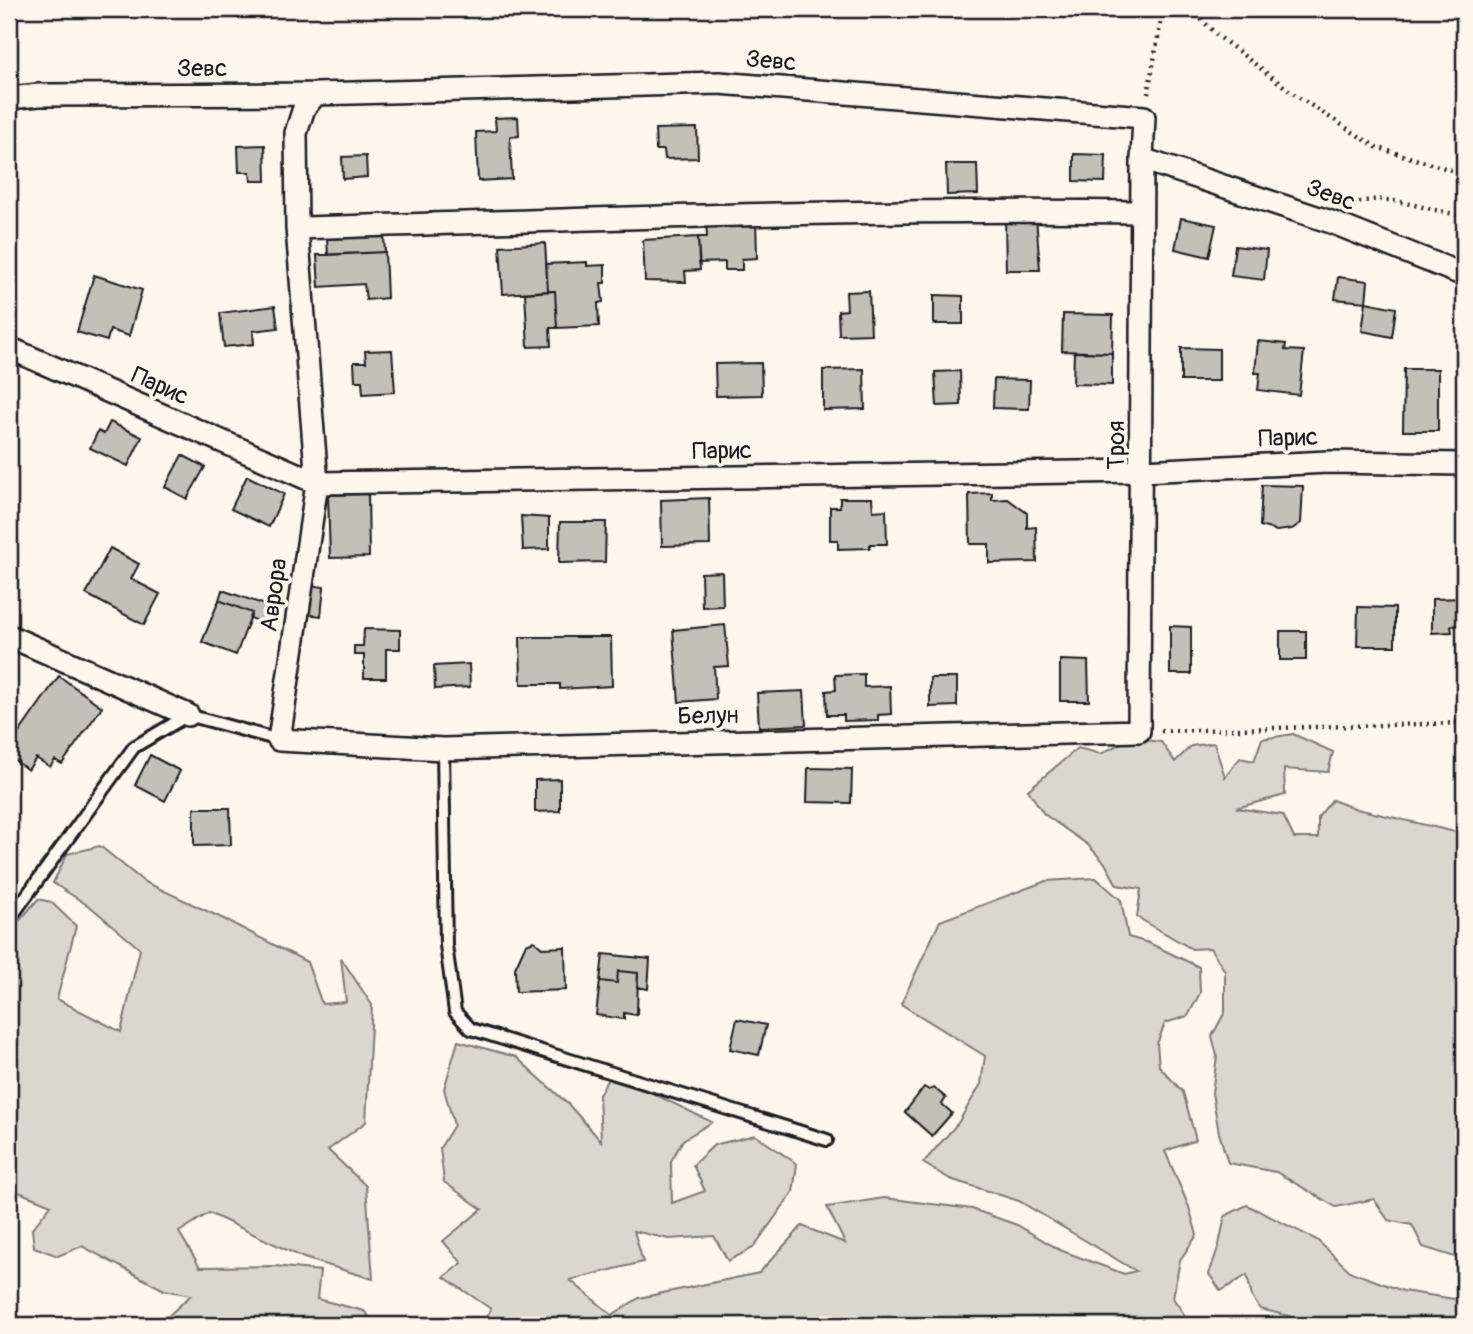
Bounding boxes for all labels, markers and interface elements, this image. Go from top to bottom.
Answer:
street label: Зевс [745,44,797,78]
street label: Зевс [177,54,227,83]
street label: Зевс [1302,173,1360,217]
street label: Парис [127,361,193,411]
street label: Троя [1102,421,1131,469]
street label: Парис [1258,422,1318,454]
street label: Парис [692,436,752,466]
street label: Аврора [254,556,294,634]
street label: Белун [677,701,739,731]

